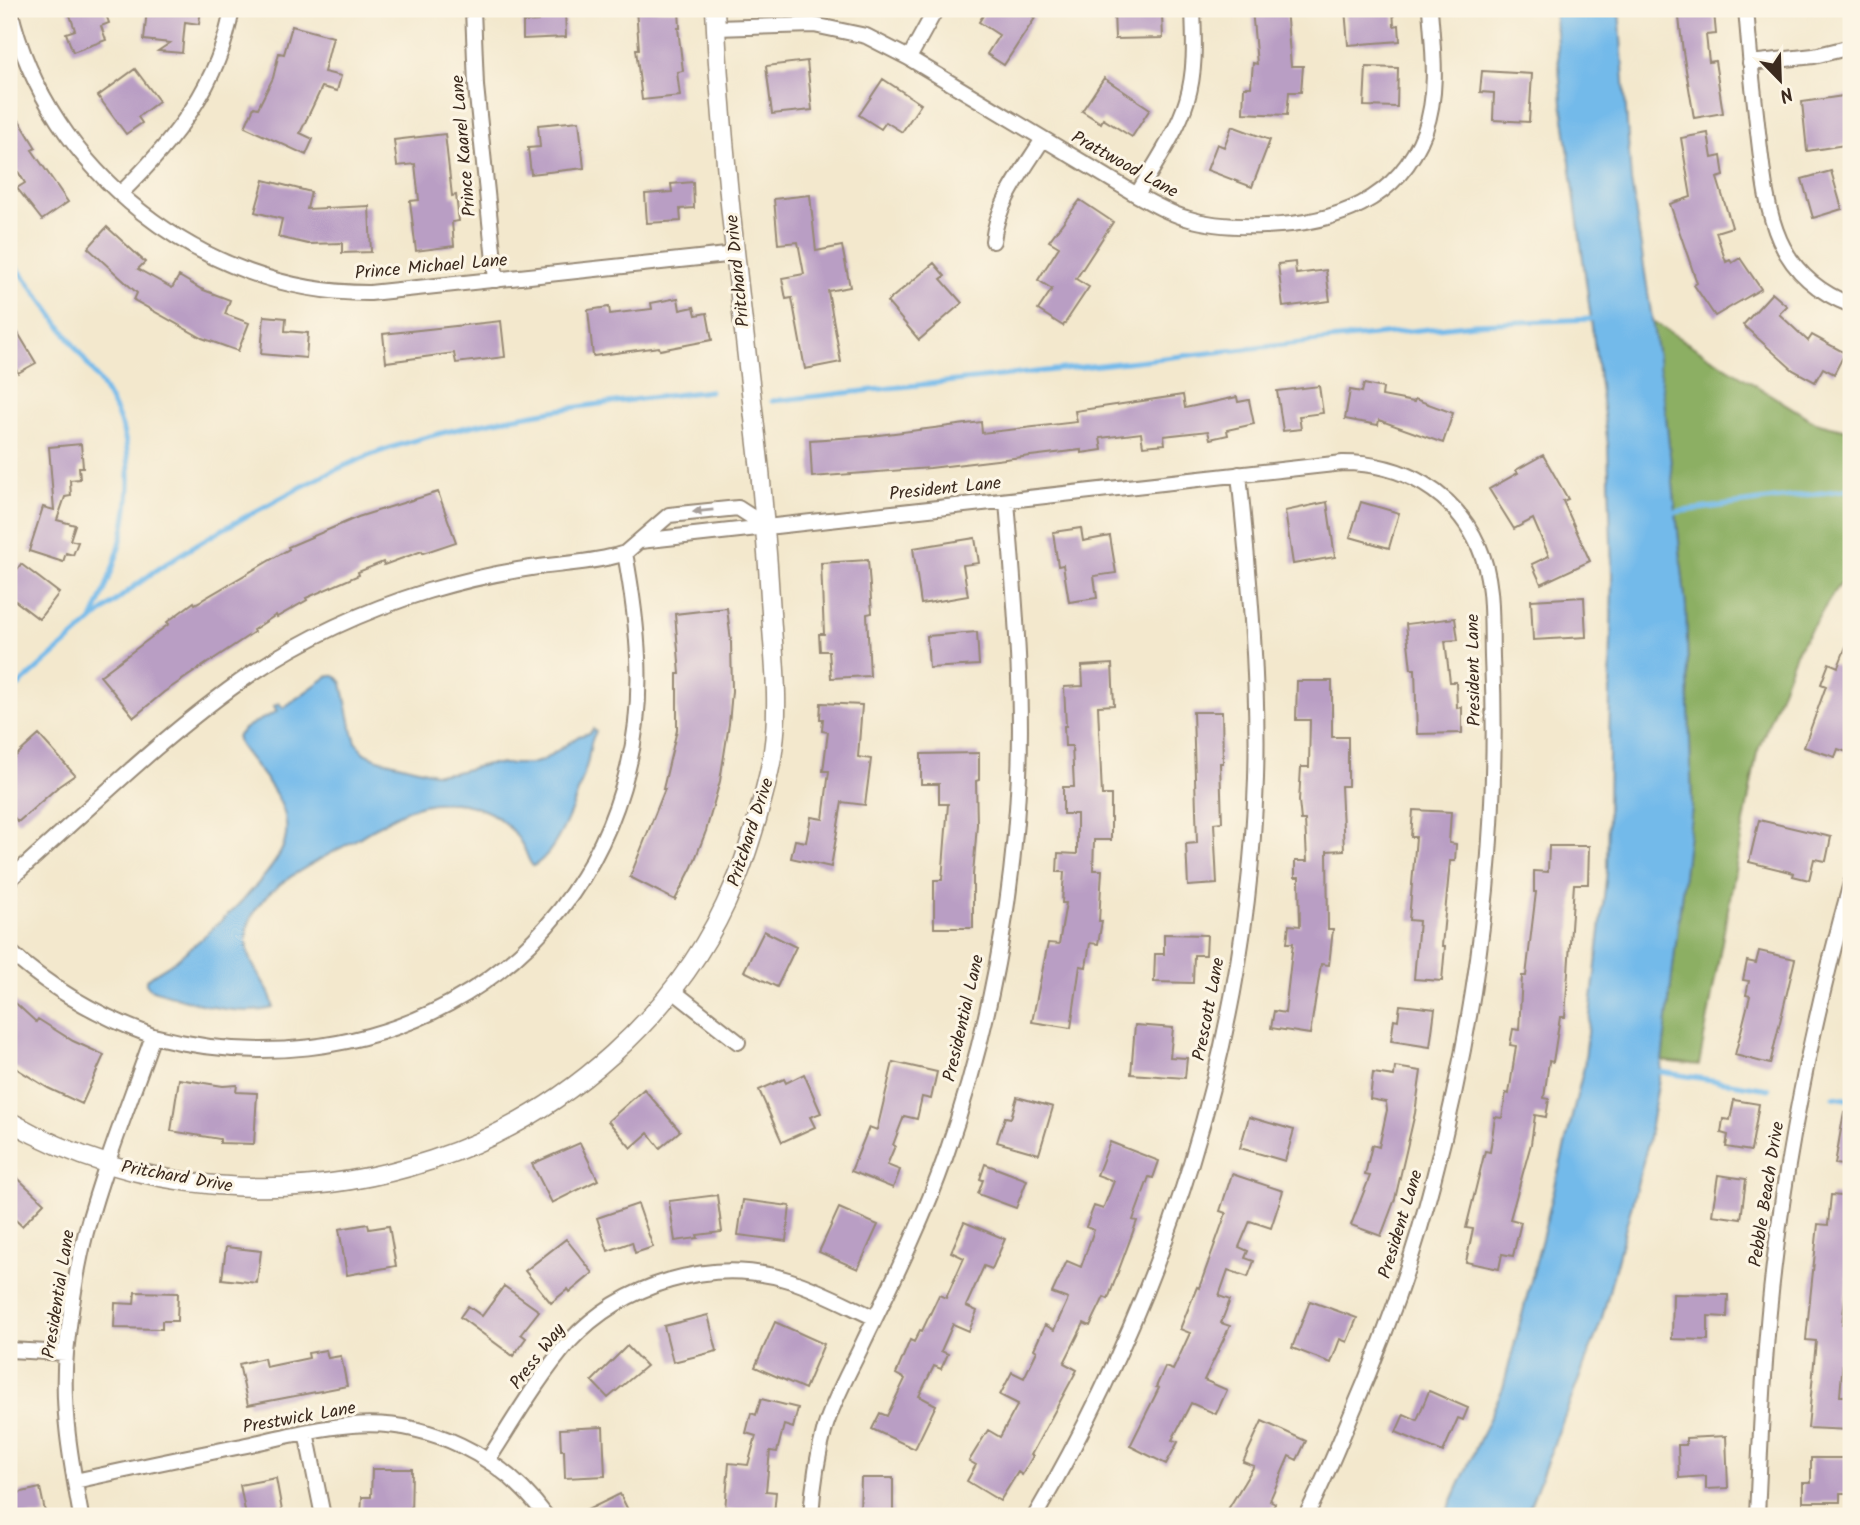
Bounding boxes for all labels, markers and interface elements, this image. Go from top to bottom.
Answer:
north arrow [1744,46,1814,116]
street label: Prince Kaarel Lane [444,74,485,218]
text: N [1774,78,1797,110]
street label: Prattwood Lane [1065,124,1183,207]
street label: Pritchard Drive [718,213,759,328]
street label: Prince Michael Lane [354,246,509,289]
street label: President Lane [888,469,1003,510]
one-way arrow [692,506,714,517]
street label: President Lane [1459,613,1490,727]
street label: Pritchard Drive [720,774,783,891]
street label: Presidential Lane [936,952,993,1085]
street label: Prescott Lane [1185,955,1234,1063]
street label: Pebble Beach Drive [1742,1119,1793,1269]
street label: Pritchard Drive [119,1153,235,1202]
street label: President Lane [1371,1166,1432,1283]
street label: Presidential Lane [35,1228,84,1361]
street label: Press Way [503,1317,574,1396]
street label: Prestwick Lane [240,1394,358,1443]

